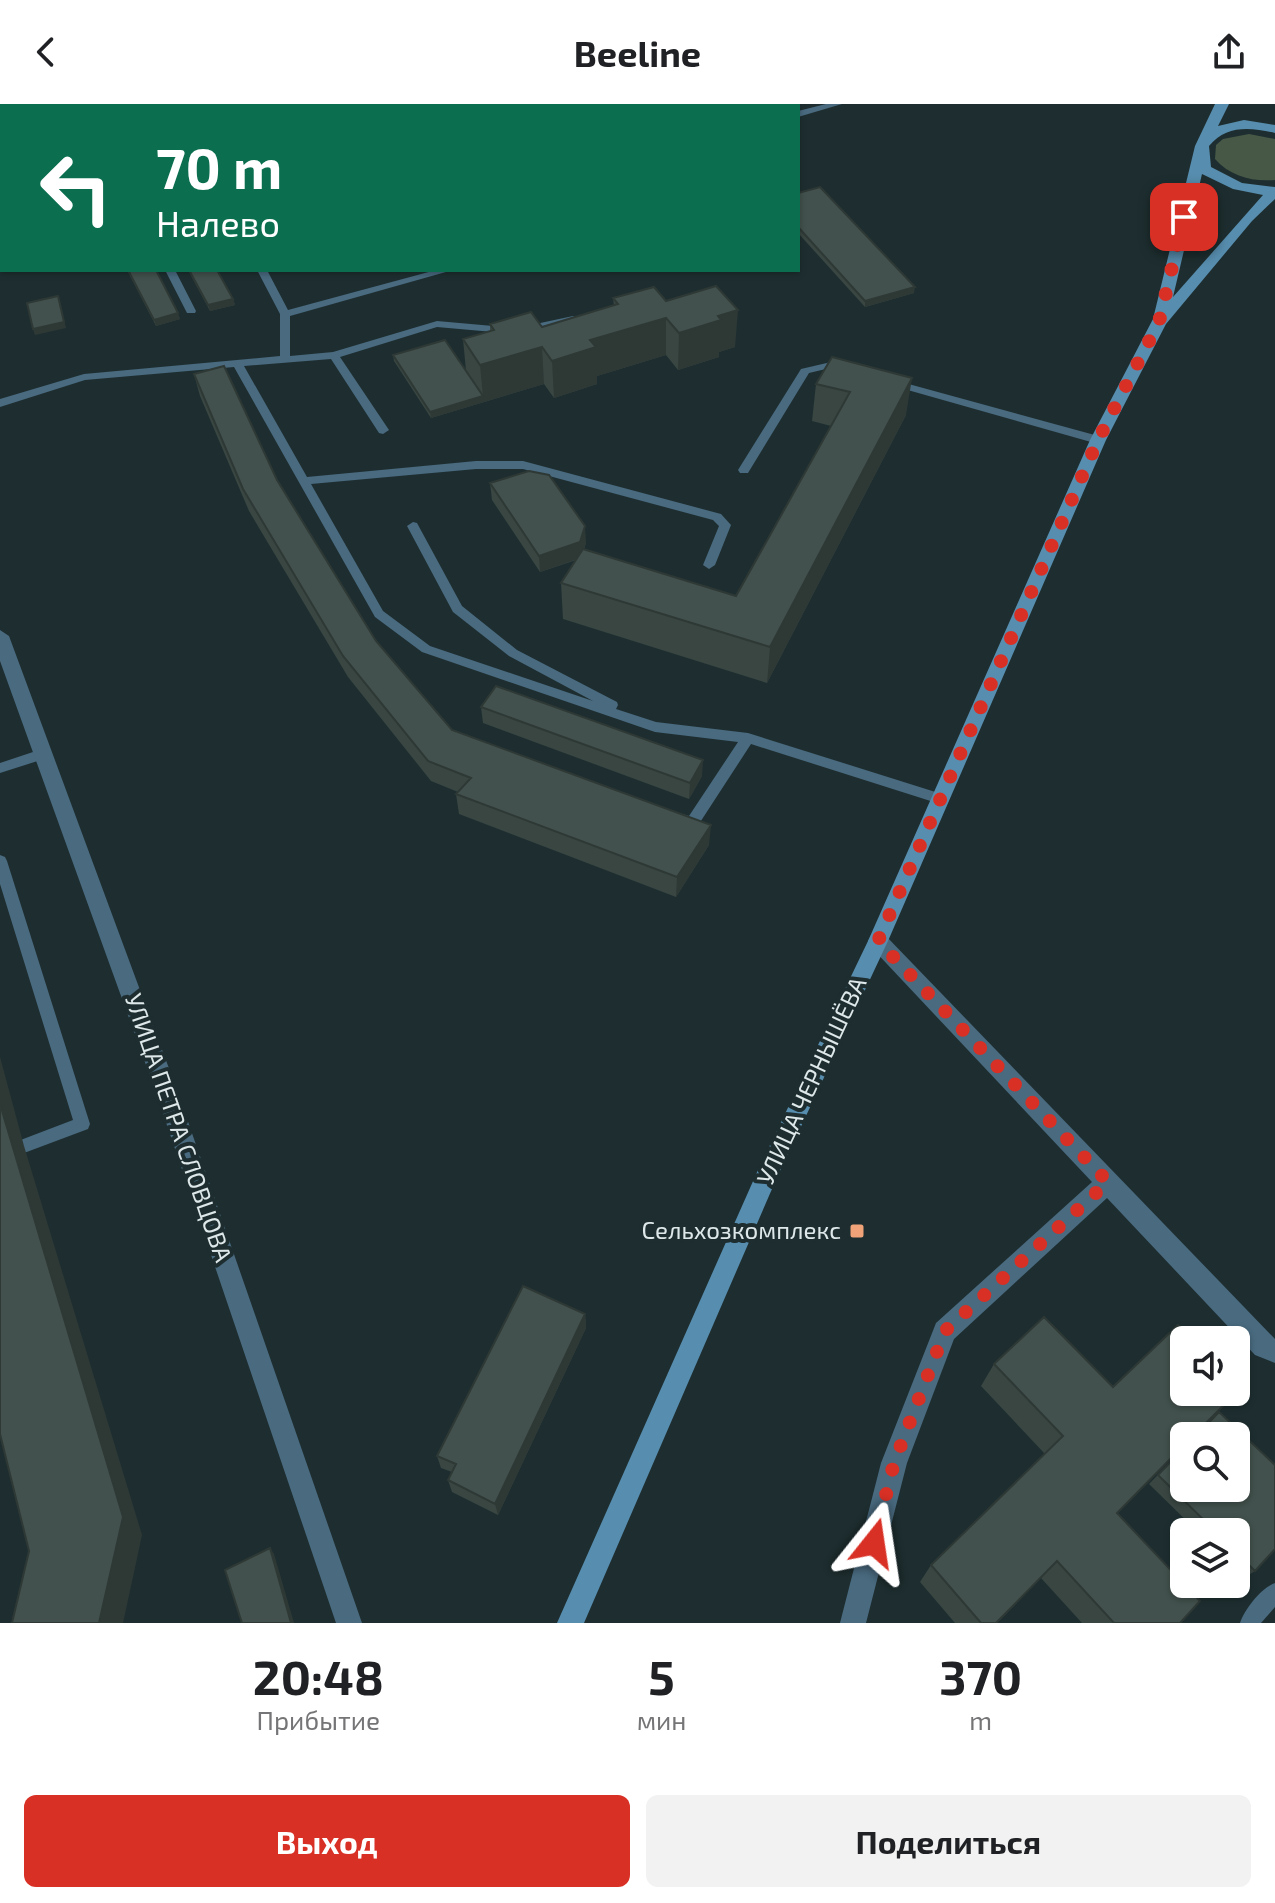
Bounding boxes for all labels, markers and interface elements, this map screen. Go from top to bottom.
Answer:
icon: back [24,30,68,74]
icon: share [1207,30,1251,74]
text: Beeline [574,31,701,74]
text: 70 m [156,133,282,200]
icon: left [24,136,128,240]
pin [1150,183,1218,251]
icon: arrive [1162,195,1206,239]
text: Налево [156,201,280,244]
street label: УЛИЦА ЧЕРНЫШЁВА [750,972,872,1189]
street label: УЛИЦА ПЕТРА СЛОВЦОВА [120,989,239,1266]
place label: Сельхозкомплекс [641,1215,841,1244]
marker: Сельхозкомплекс [848,1222,866,1240]
map controls [1170,1326,1250,1598]
button: sound [1170,1326,1250,1406]
button: search [1170,1422,1250,1502]
position arrow [832,1501,916,1585]
button: layers [1170,1518,1250,1598]
text: 20:48 [253,1647,384,1705]
text: 5 [648,1647,675,1705]
text: 370 [939,1647,1022,1705]
text: Прибытие [257,1704,380,1735]
text: мин [637,1704,686,1735]
text: m [969,1704,992,1735]
button: Выход [24,1795,630,1887]
button: Поделиться [646,1795,1251,1887]

